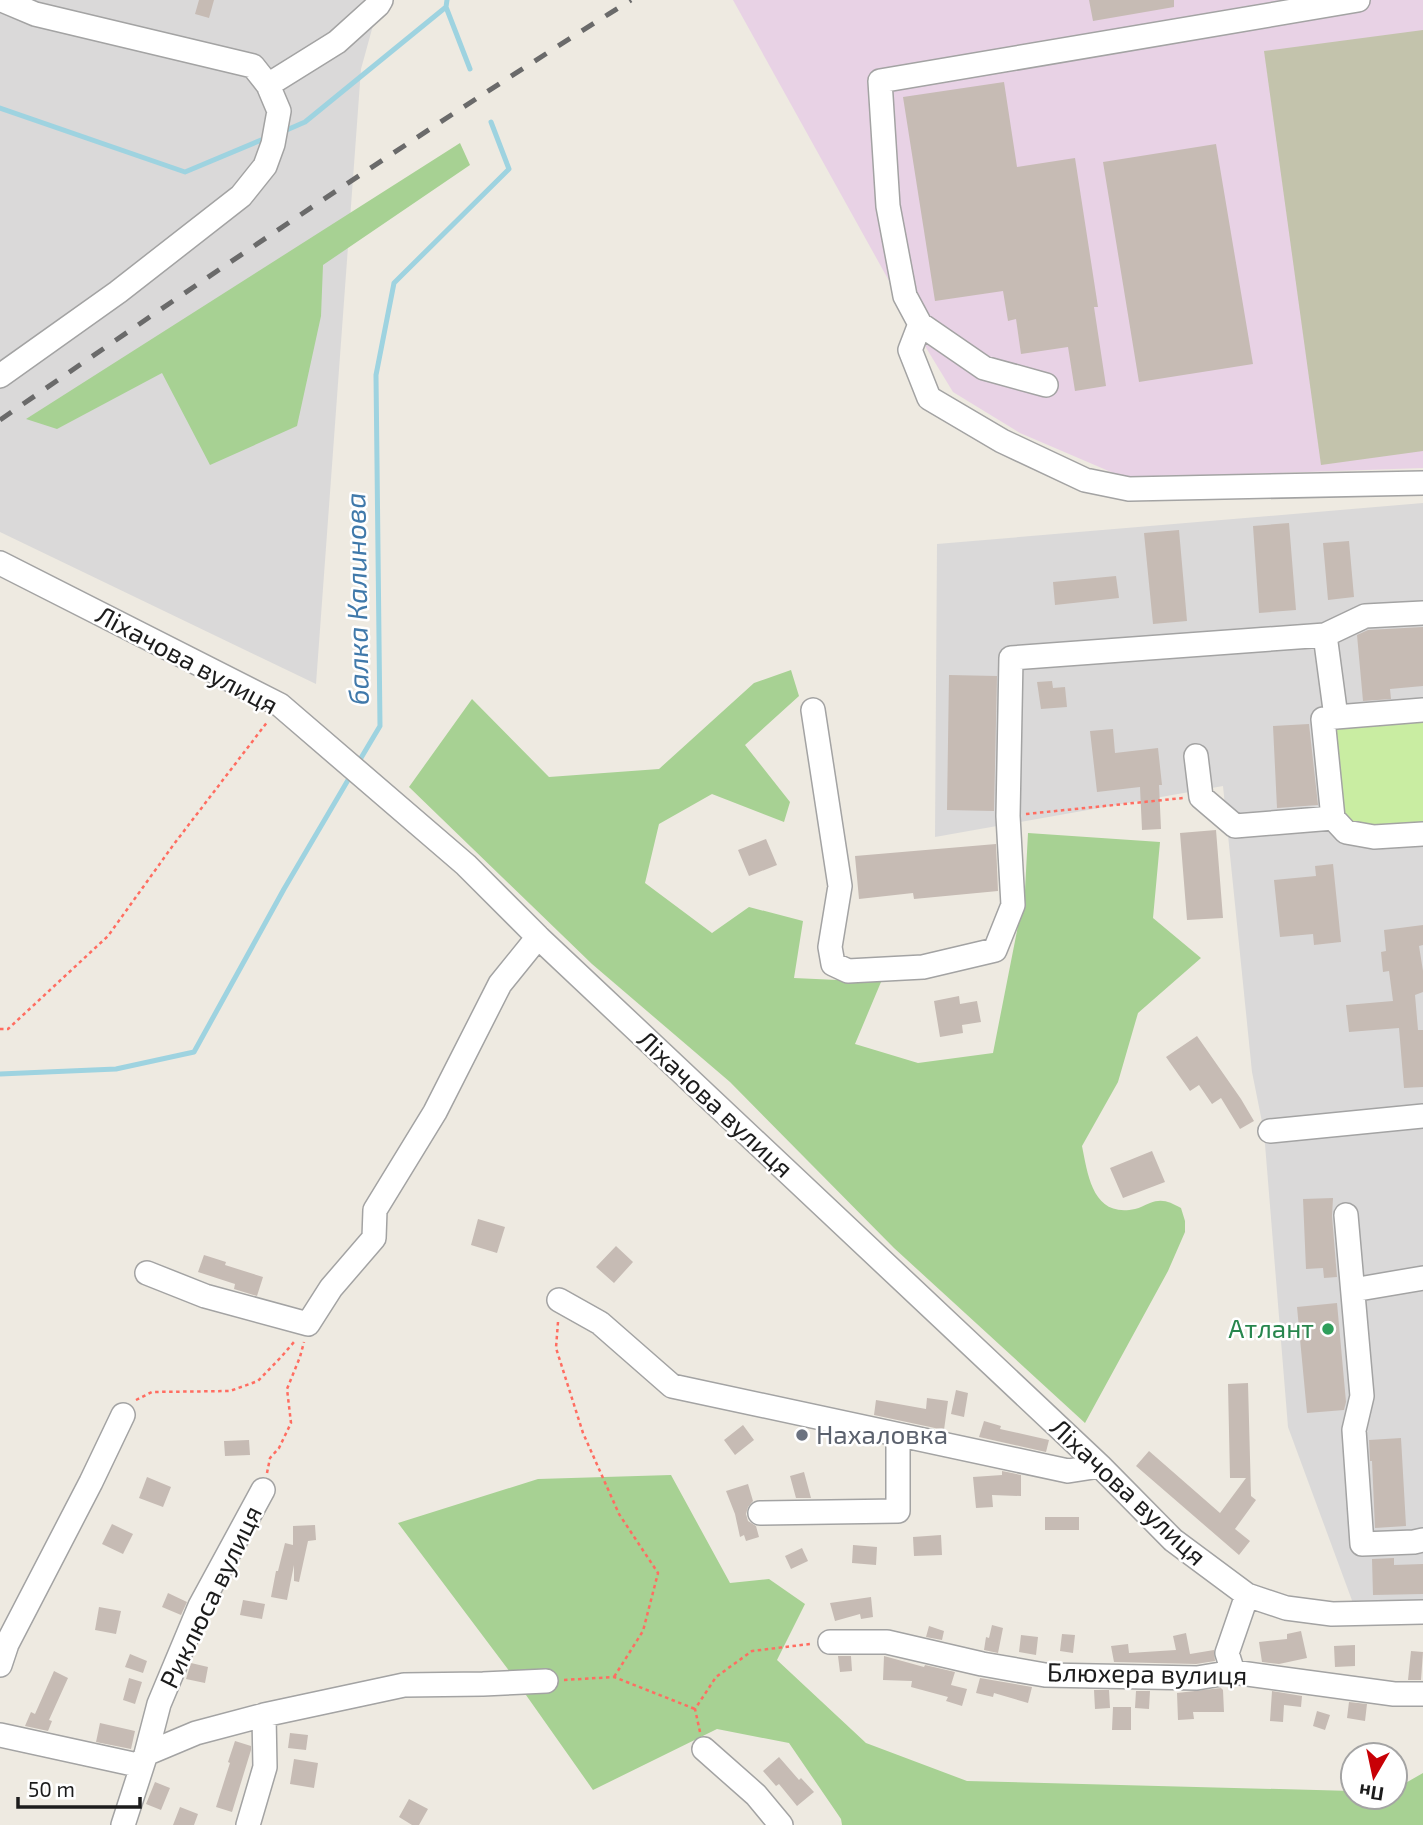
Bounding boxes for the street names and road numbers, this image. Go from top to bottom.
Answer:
street label: Ліхачова вулиця [91,598,284,721]
street label: Ліхачова вулиця [631,1023,800,1184]
street label: Ліхачова вулиця [1044,1411,1213,1572]
street label: Риклюса вулиця [152,1500,268,1693]
street label: Блюхера вулиця [1047,1655,1247,1691]

